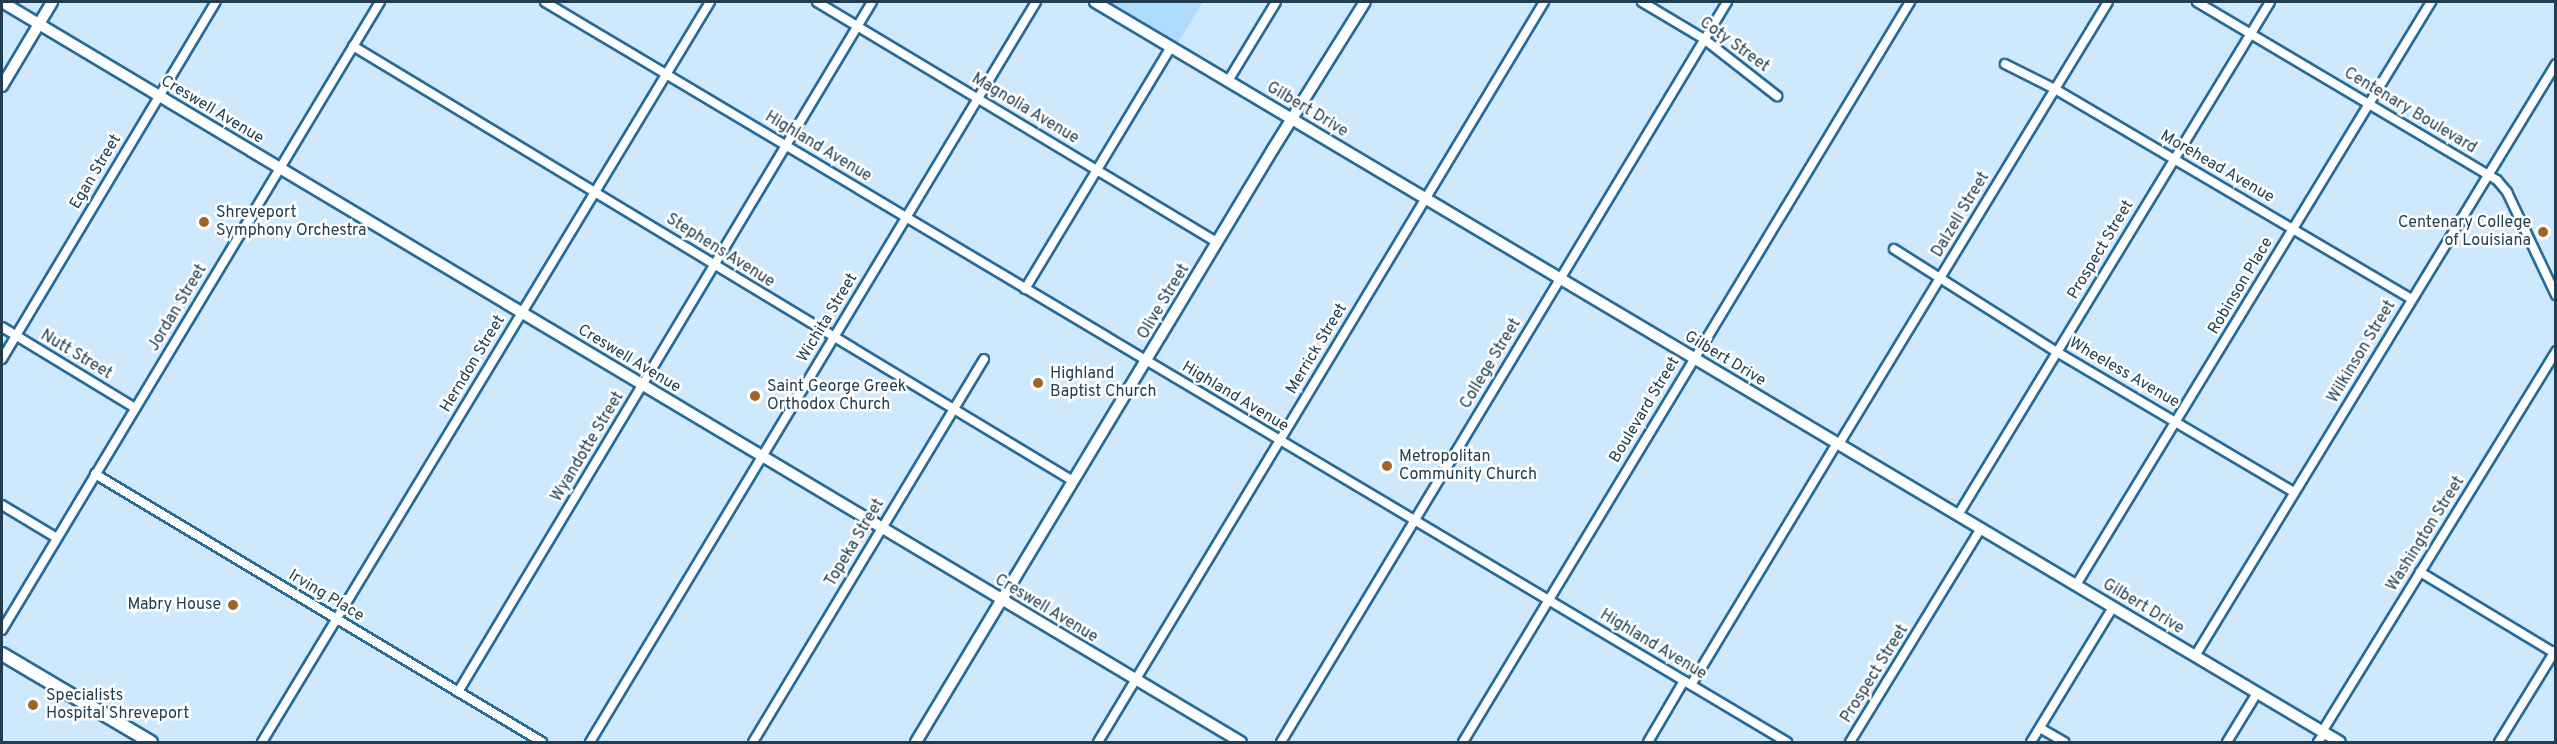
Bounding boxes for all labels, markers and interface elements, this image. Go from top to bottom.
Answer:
street label: Coty Street [1695,13,1773,77]
street label: Centenary Boulevard [2340,64,2480,158]
street label: Magnolia Avenue [968,69,1082,149]
street label: Creswell Avenue [157,72,267,148]
street label: Gilbert Drive [1263,78,1351,142]
street label: Highland Avenue [761,107,875,187]
street label: Morehead Avenue [2156,126,2278,208]
street label: Egan Street [66,131,126,213]
street label: Dalzell Street [1928,169,1994,261]
street label: Prospect Street [2064,197,2138,303]
place label: Shreveport Symphony Orchestra [216,203,366,241]
street label: Stephens Avenue [662,210,778,292]
place label: Centenary College of Louisiana [2398,213,2531,251]
marker: Shreveport Symphony Orchestra [197,215,211,229]
marker: Centenary College of Louisiana [2536,225,2550,239]
street label: Robinson Place [2204,234,2278,338]
street label: Jordan Street [145,261,211,355]
street label: Olive Street [1134,261,1194,343]
street label: Wichita Street [794,270,862,366]
street label: Wilkinson Street [2324,297,2400,407]
street label: Merrick Street [1282,300,1352,398]
street label: Herndon Street [436,312,510,416]
street label: College Street [1457,315,1525,413]
street label: Creswell Avenue [574,321,684,397]
street label: Nutt Street [37,326,115,384]
street label: Gilbert Drive [1681,327,1769,391]
street label: Wheeless Avenue [2065,333,2183,413]
street label: Boulevard Street [1606,354,1684,466]
street label: Highland Avenue [1178,357,1292,437]
place label: Highland Baptist Church [1050,364,1156,402]
marker: Highland Baptist Church [1031,376,1045,390]
place label: Saint George Greek Orthodox Church [767,377,906,415]
street label: Wyandotte Street [548,388,628,506]
marker: Saint George Greek Orthodox Church [748,389,762,403]
place label: Metropolitan Community Church [1399,447,1537,485]
marker: Metropolitan Community Church [1380,459,1394,473]
street label: Washington Street [2383,473,2469,595]
street label: Topeka Street [821,496,889,590]
street label: Irving Place [285,566,367,626]
street label: Creswell Avenue [991,571,1101,647]
street label: Gilbert Drive [2099,575,2187,639]
place label: Mabry House [128,595,221,615]
marker: Mabry House [226,598,240,612]
street label: Highland Avenue [1596,605,1710,685]
street label: Prospect Street [1837,621,1913,727]
place label: Specialists Hospital Shreveport [46,686,189,724]
marker: Specialists Hospital Shreveport [24,696,42,714]

